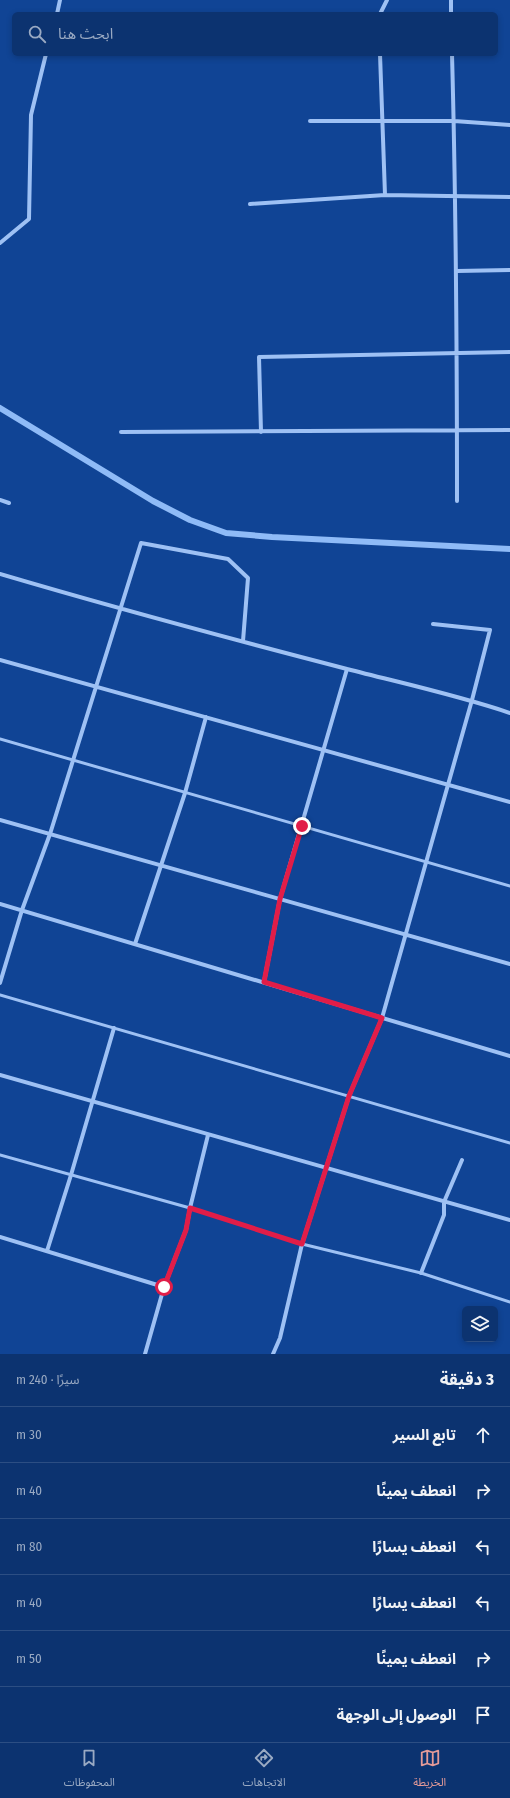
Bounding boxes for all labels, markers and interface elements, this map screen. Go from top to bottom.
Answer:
search box [12,12,498,56]
icon: search [26,23,48,45]
text: ابحث هنا [58,25,113,43]
route end [293,817,311,835]
route start [155,1278,173,1296]
map controls [462,1306,498,1342]
button: layers [462,1306,498,1342]
text: 3 دقيقة [440,1369,494,1390]
text: سيرًا · 240 m [16,1372,79,1387]
icon: ahead [472,1424,494,1446]
text: تابع السير [393,1426,456,1444]
text: 30 m [16,1427,42,1442]
icon: right [472,1480,494,1502]
text: انعطف يمينًا [376,1482,456,1500]
text: 40 m [16,1483,42,1498]
icon: left [472,1536,494,1558]
text: انعطف يسارًا [372,1538,456,1556]
text: 80 m [16,1539,42,1554]
icon: left [472,1592,494,1614]
text: انعطف يسارًا [372,1594,456,1612]
text: 40 m [16,1595,42,1610]
icon: right [472,1648,494,1670]
text: انعطف يمينًا [376,1650,456,1668]
text: 50 m [16,1651,42,1666]
icon: arrive [472,1704,494,1726]
text: الوصول إلى الوجهة [336,1706,456,1724]
tab: المحفوظات [64,1747,115,1794]
tab: الاتجاهات [243,1747,286,1794]
tab: الخريطة [413,1747,446,1794]

